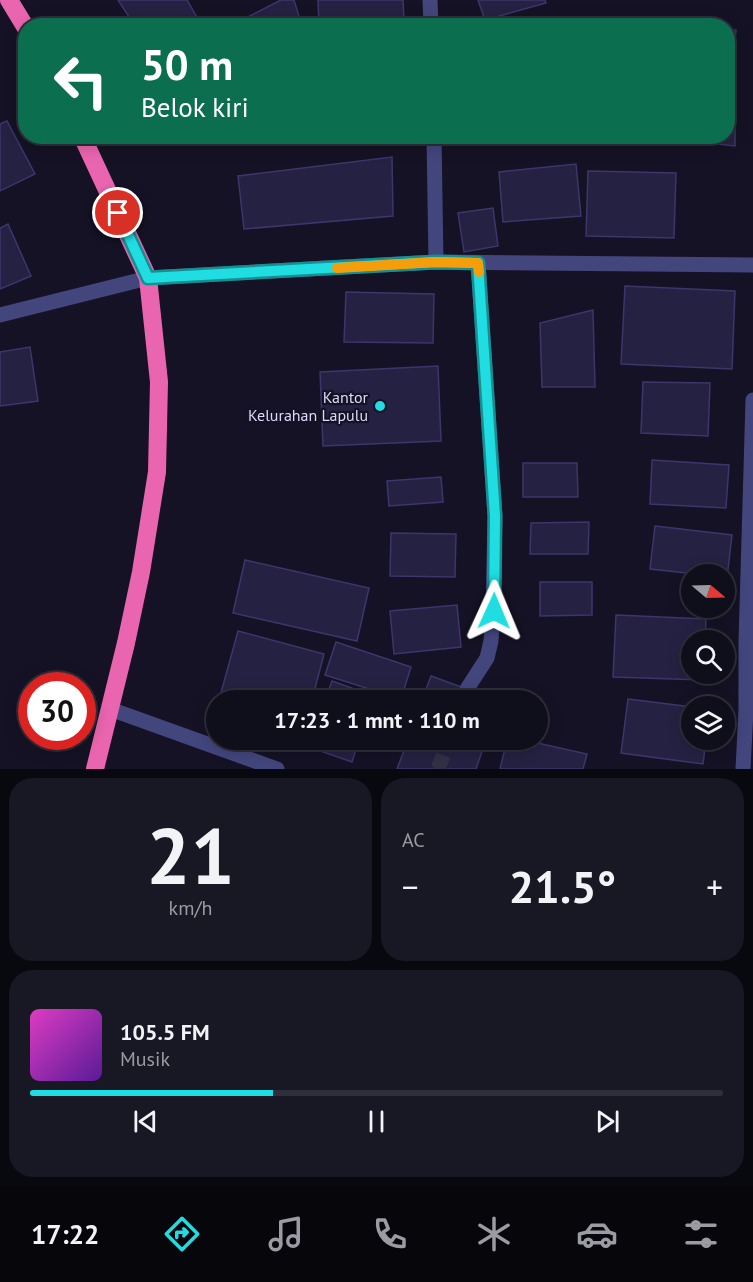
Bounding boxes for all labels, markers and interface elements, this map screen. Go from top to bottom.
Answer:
text: 50 m [141,37,233,92]
icon: left [42,42,120,120]
text: Belok kiri [141,90,249,124]
pin [92,187,143,238]
icon: arrive [101,196,134,229]
place label: Kantor Kelurahan Lapulu [248,387,369,425]
marker: Kantor Kelurahan Lapulu [373,399,387,413]
north arrow [681,564,735,618]
map controls [681,564,735,750]
position arrow [462,579,526,643]
button: search [681,630,735,684]
speed limit sign: 30 [18,672,96,750]
button: layers [681,696,735,750]
text: 17:23 · 1 mnt · 110 m [274,706,480,734]
text: 21 [146,805,235,906]
text: AC [402,827,425,853]
text: 21.5° [509,857,616,915]
text: − [402,865,419,908]
text: + [706,865,723,908]
text: km/h [169,895,212,921]
text: 105.5 FM [120,1018,210,1046]
text: Musik [120,1046,170,1072]
icon: previous [129,1105,162,1138]
icon: pause [360,1105,393,1138]
icon: next [591,1105,624,1138]
icon: directions [161,1213,203,1255]
icon: music [265,1213,307,1255]
icon: phone [369,1213,411,1255]
icon: climate [473,1213,515,1255]
icon: car [576,1213,618,1255]
icon: filters [680,1213,722,1255]
text: 17:22 [31,1217,99,1251]

